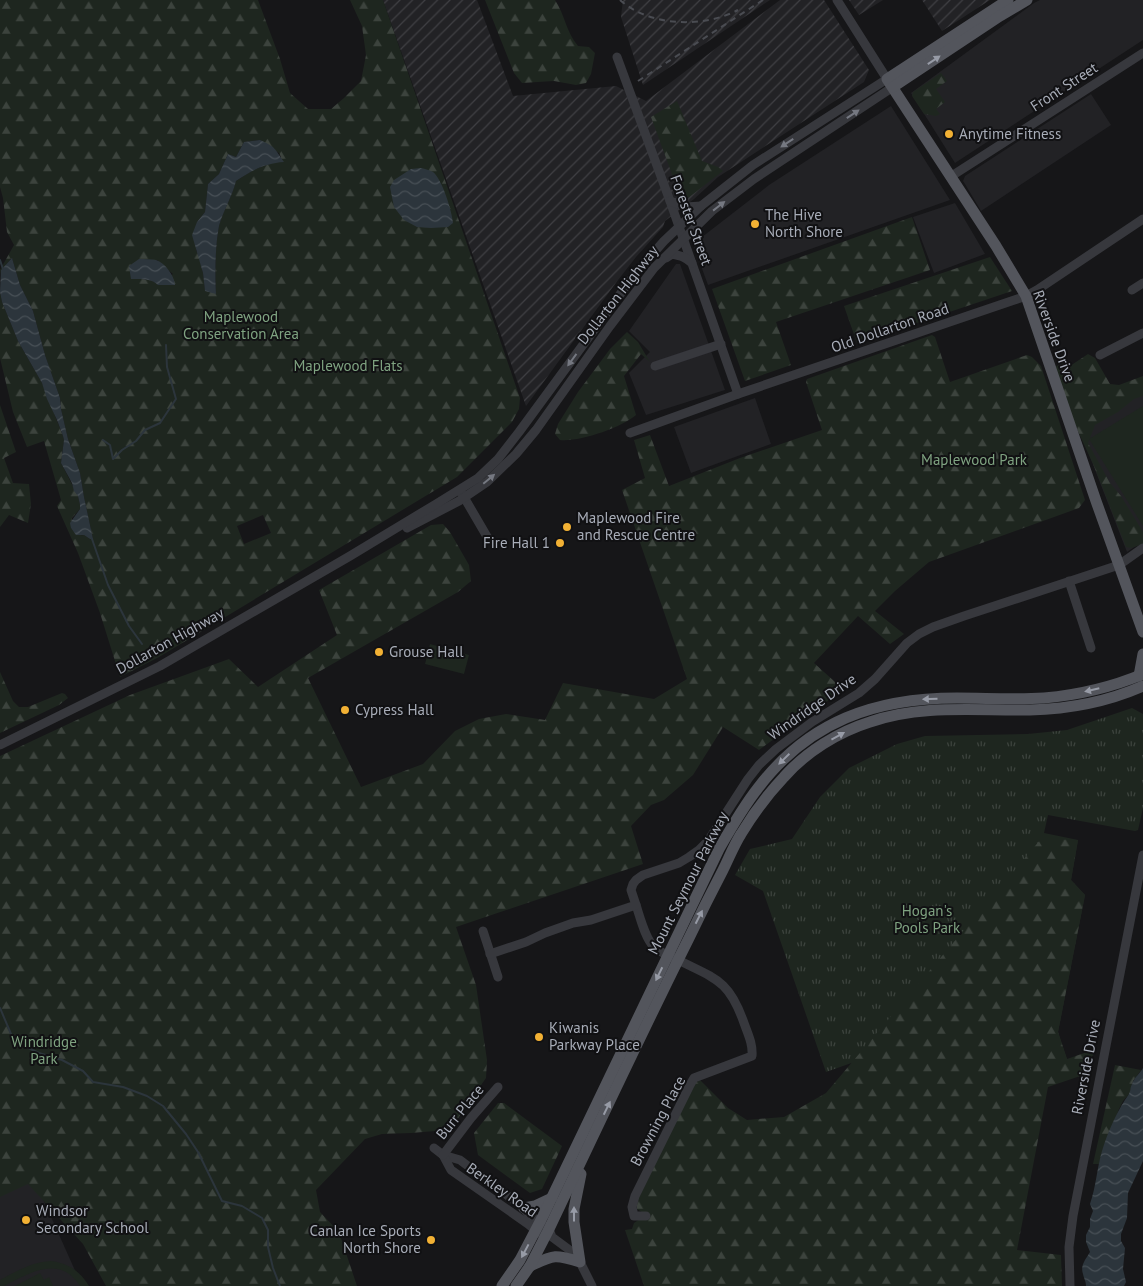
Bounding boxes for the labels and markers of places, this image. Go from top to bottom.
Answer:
place label: Anytime Fitness [959,124,1061,143]
marker: Anytime Fitness [943,128,955,140]
place label: The Hive North Shore [765,205,843,241]
marker: The Hive North Shore [749,218,761,230]
place label: Maplewood Fire and Rescue Centre [577,508,695,544]
marker: Maplewood Fire and Rescue Centre [561,521,573,533]
place label: Fire Hall 1 [483,533,550,552]
marker: Fire Hall 1 [554,537,566,549]
place label: Grouse Hall [389,642,464,661]
marker: Grouse Hall [373,646,385,658]
place label: Cypress Hall [355,700,434,719]
marker: Cypress Hall [339,704,351,716]
place label: Kiwanis Parkway Place [549,1018,640,1054]
marker: Kiwanis Parkway Place [533,1031,545,1043]
place label: Windsor Secondary School [36,1201,149,1237]
marker: Windsor Secondary School [20,1214,32,1226]
place label: Canlan Ice Sports North Shore [310,1221,421,1257]
marker: Canlan Ice Sports North Shore [425,1234,437,1246]

